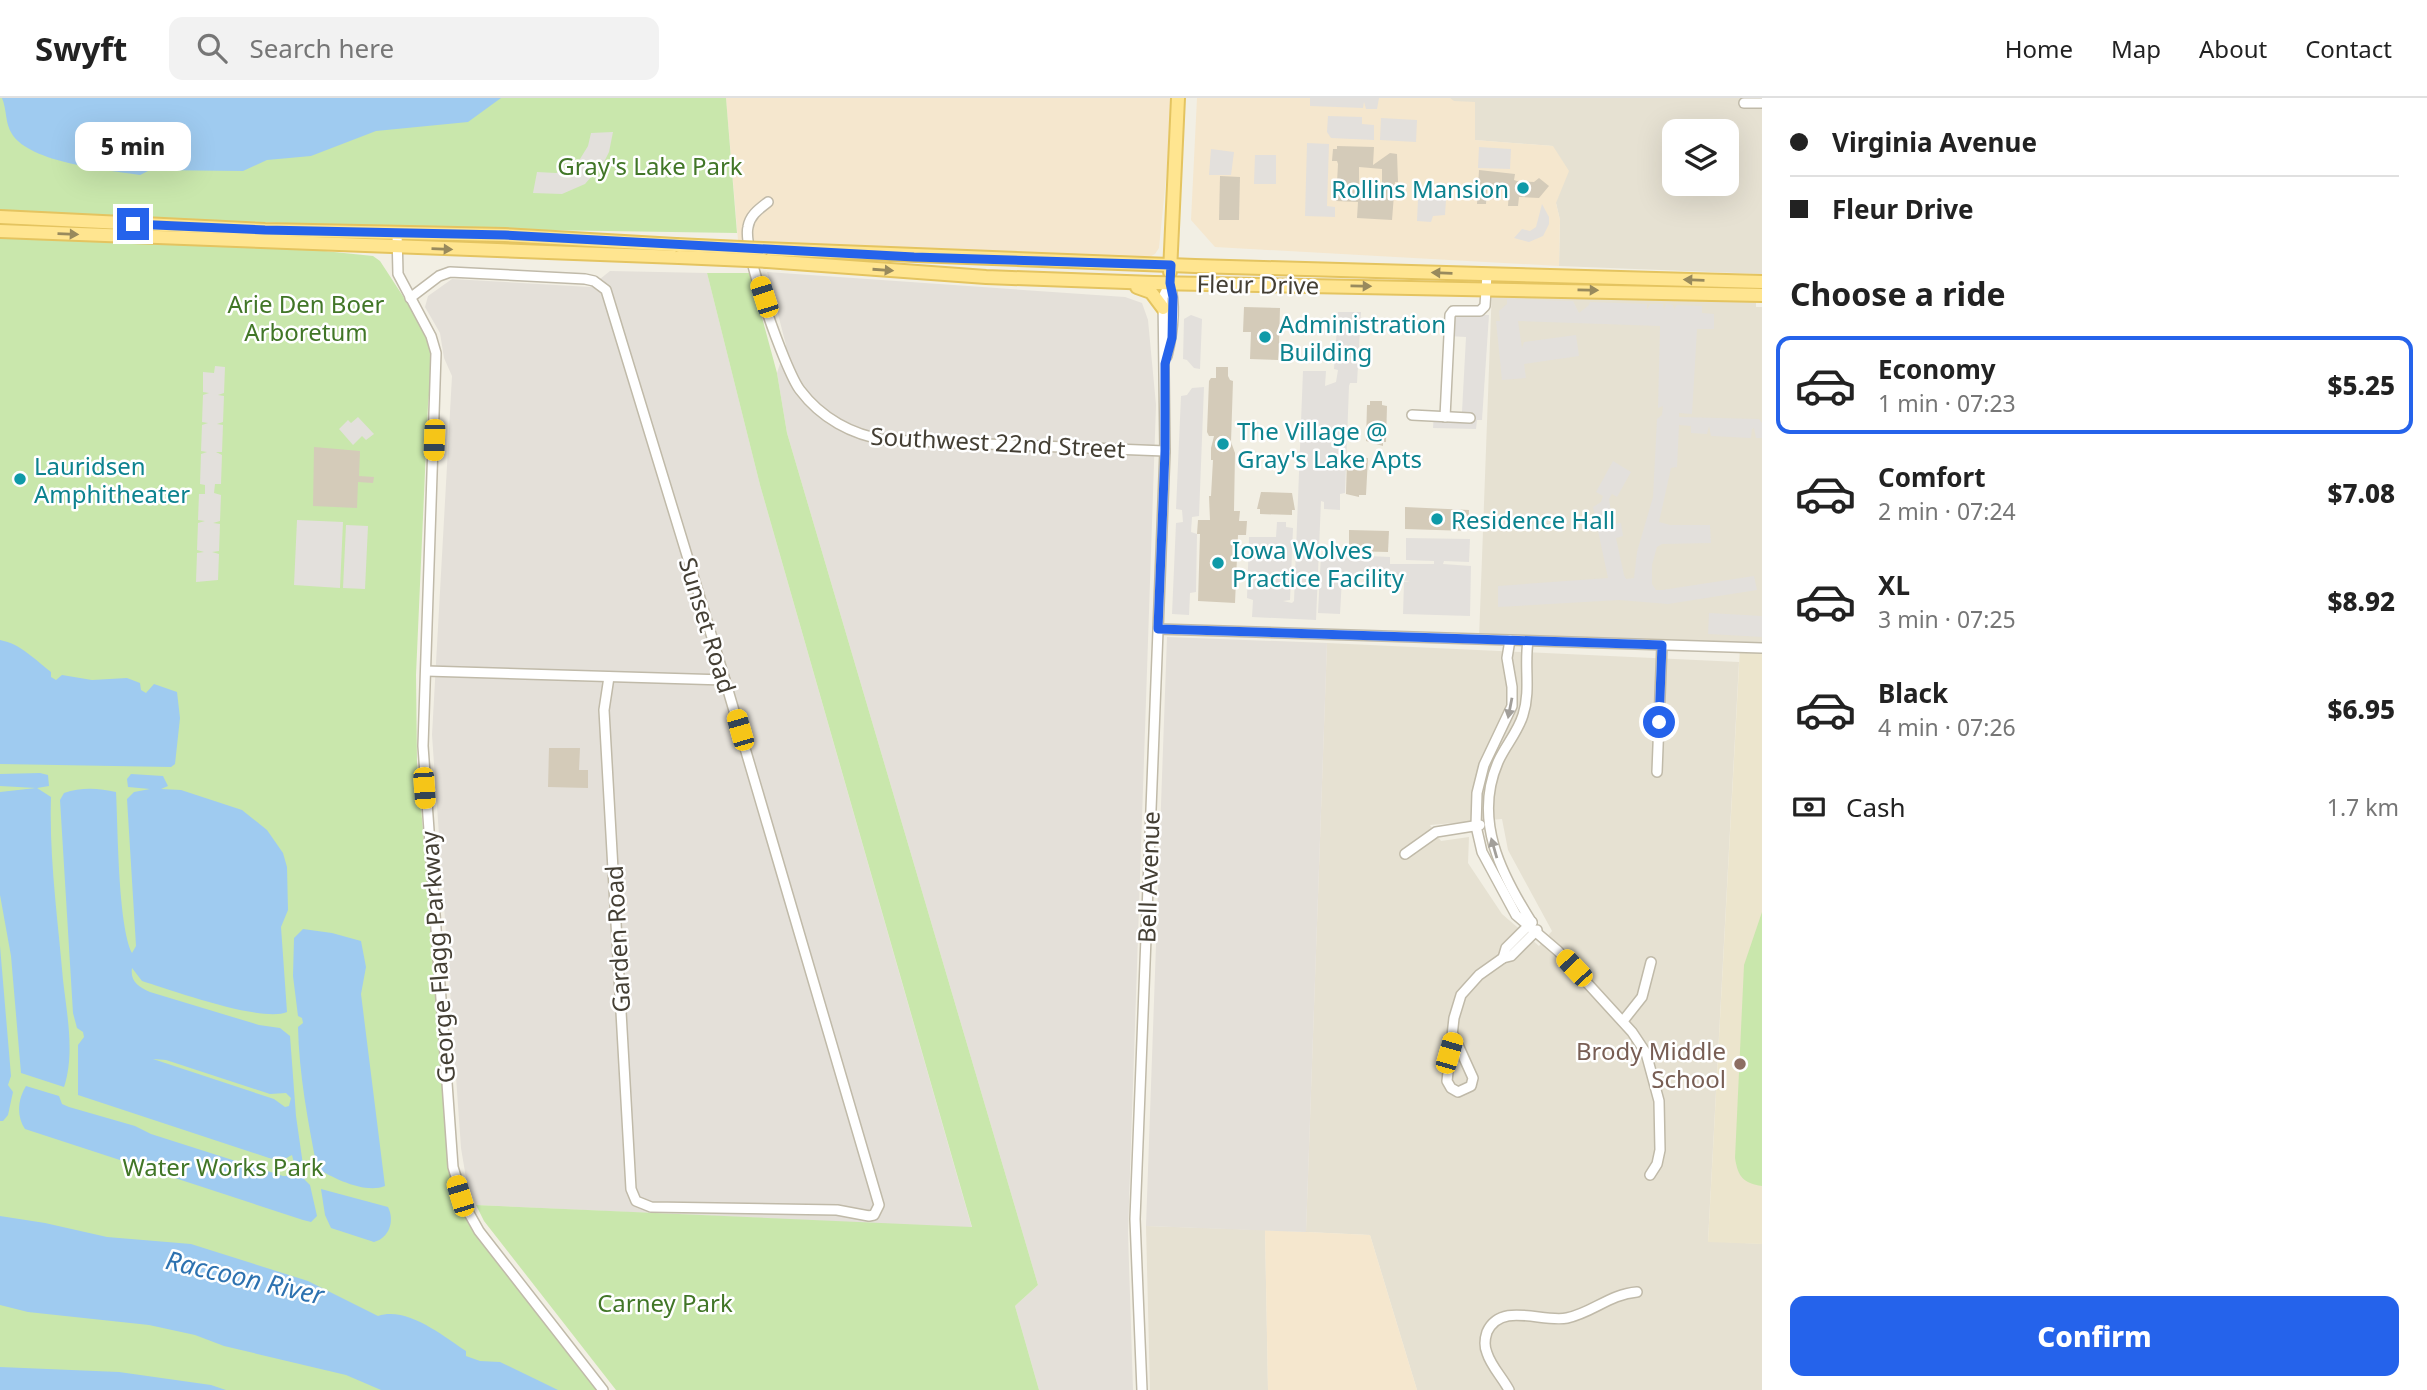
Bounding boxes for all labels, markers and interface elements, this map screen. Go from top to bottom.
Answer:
search box [169,17,659,80]
text: Swyft [35,26,127,71]
icon: search [193,29,231,67]
text: Search here [249,30,394,66]
text: Home [2005,32,2073,65]
text: Map [2111,32,2161,65]
text: About [2199,32,2267,65]
text: Contact [2305,32,2392,65]
map controls [1662,119,1739,196]
button: layers [1662,119,1739,196]
callout: 5 min [75,122,191,172]
text: Virginia Avenue [1832,124,2037,160]
text: 5 min [101,130,165,162]
park label: Gray's Lake Park [557,149,743,182]
place label: Rollins Mansion [1331,172,1509,205]
marker: Rollins Mansion [1515,180,1531,196]
text: Fleur Drive [1832,191,1974,227]
route end [117,208,149,240]
one-way arrow [57,228,79,239]
one-way arrow [432,244,454,255]
one-way arrow [873,264,895,275]
street label: Fleur Drive [1196,266,1320,302]
one-way arrow [1431,267,1453,278]
text: Choose a ride [1790,272,2006,315]
car [748,274,781,320]
one-way arrow [1683,275,1705,286]
one-way arrow [1350,280,1372,292]
one-way arrow [1577,284,1599,296]
park label: Arie Den Boer Arboretum [228,287,385,348]
place label: Administration Building [1279,307,1446,368]
marker: Administration Building [1257,329,1273,345]
text: Economy [1878,351,1996,387]
icon: car [1794,354,1857,417]
text: $5.25 [2328,367,2395,403]
text: 1 min · 07:23 [1878,387,2016,419]
place label: The Village @ Gray's Lake Apts [1237,414,1422,475]
car [423,419,446,461]
street label: Southwest 22nd Street [870,419,1127,465]
marker: The Village @ Gray's Lake Apts [1215,436,1231,452]
place label: Lauridsen Amphitheater [34,449,190,510]
text: Comfort [1878,459,1986,495]
icon: car [1794,462,1857,525]
marker: Lauridsen Amphitheater [12,471,28,487]
text: $7.08 [2328,475,2395,511]
text: 2 min · 07:24 [1878,495,2016,527]
place label: Residence Hall [1451,503,1615,536]
marker: Residence Hall [1429,511,1445,527]
place label: Iowa Wolves Practice Facility [1232,533,1405,594]
street label: Sunset Road [672,553,744,697]
marker: Iowa Wolves Practice Facility [1210,555,1226,571]
text: XL [1878,567,1910,603]
icon: car [1794,570,1857,633]
text: $8.92 [2328,583,2395,619]
text: 3 min · 07:25 [1878,603,2016,635]
text: Black [1878,675,1948,711]
icon: car [1794,678,1857,741]
text: $6.95 [2328,691,2395,727]
one-way arrow [1504,697,1515,719]
route start [1643,706,1675,738]
car [725,707,756,753]
text: 4 min · 07:26 [1878,711,2016,743]
car [413,766,436,810]
icon: cash [1790,788,1828,826]
text: Cash [1846,789,1906,825]
text: 1.7 km [2327,791,2399,823]
street label: Bell Avenue [1129,810,1167,944]
street label: George Flagg Parkway [412,829,462,1084]
one-way arrow [1489,837,1499,858]
street label: Garden Road [597,865,637,1013]
car [1552,945,1597,991]
car [1434,1030,1465,1076]
place label: Brody Middle School [1576,1034,1726,1095]
marker: Brody Middle School [1732,1056,1748,1072]
park label: Water Works Park [122,1150,324,1183]
car [444,1173,477,1219]
water label: Raccoon River [162,1241,329,1313]
park label: Carney Park [597,1286,733,1319]
button: Confirm [1790,1296,2399,1376]

